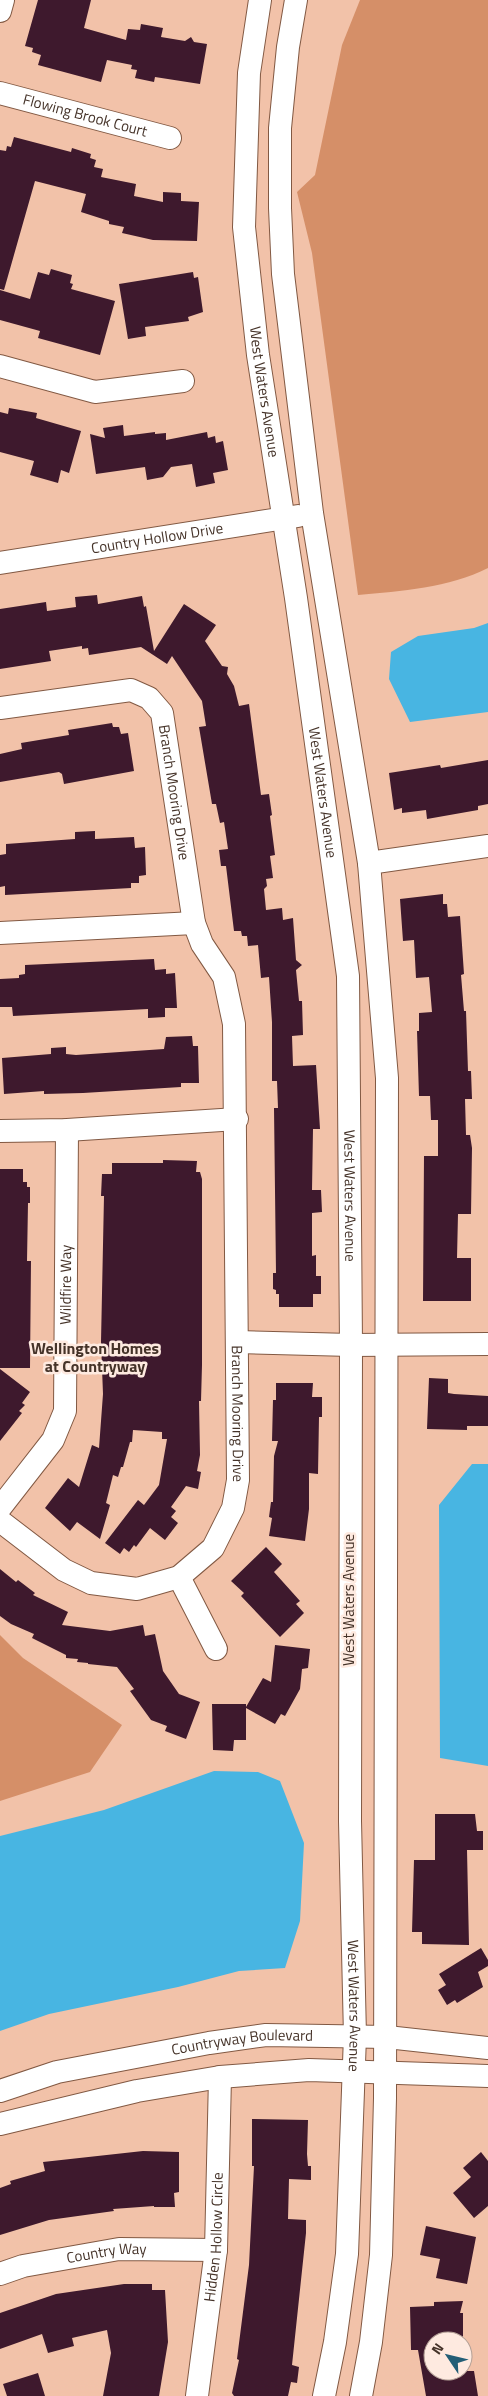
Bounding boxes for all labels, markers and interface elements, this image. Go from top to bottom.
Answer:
street label: Flowing Brook Court [20,88,151,143]
street label: West Waters Avenue [244,325,286,459]
street label: Country Hollow Drive [89,516,225,559]
street label: Branch Mooring Drive [153,723,196,862]
street label: West Waters Avenue [303,726,344,859]
street label: West Waters Avenue [338,1130,362,1262]
street label: Wildfire Way [54,1245,77,1325]
district label: Wellington Homes at Countryway [31,1336,159,1378]
street label: Branch Mooring Drive [226,1345,250,1482]
street label: West Waters Avenue [337,1534,360,1666]
street label: West Waters Avenue [342,1939,367,2072]
street label: Countryway Boulevard [169,2023,313,2061]
street label: Hidden Hollow Circle [197,2172,229,2303]
street label: Country Way [65,2237,147,2269]
north arrow [423,2331,473,2381]
text: N [426,2338,448,2358]

